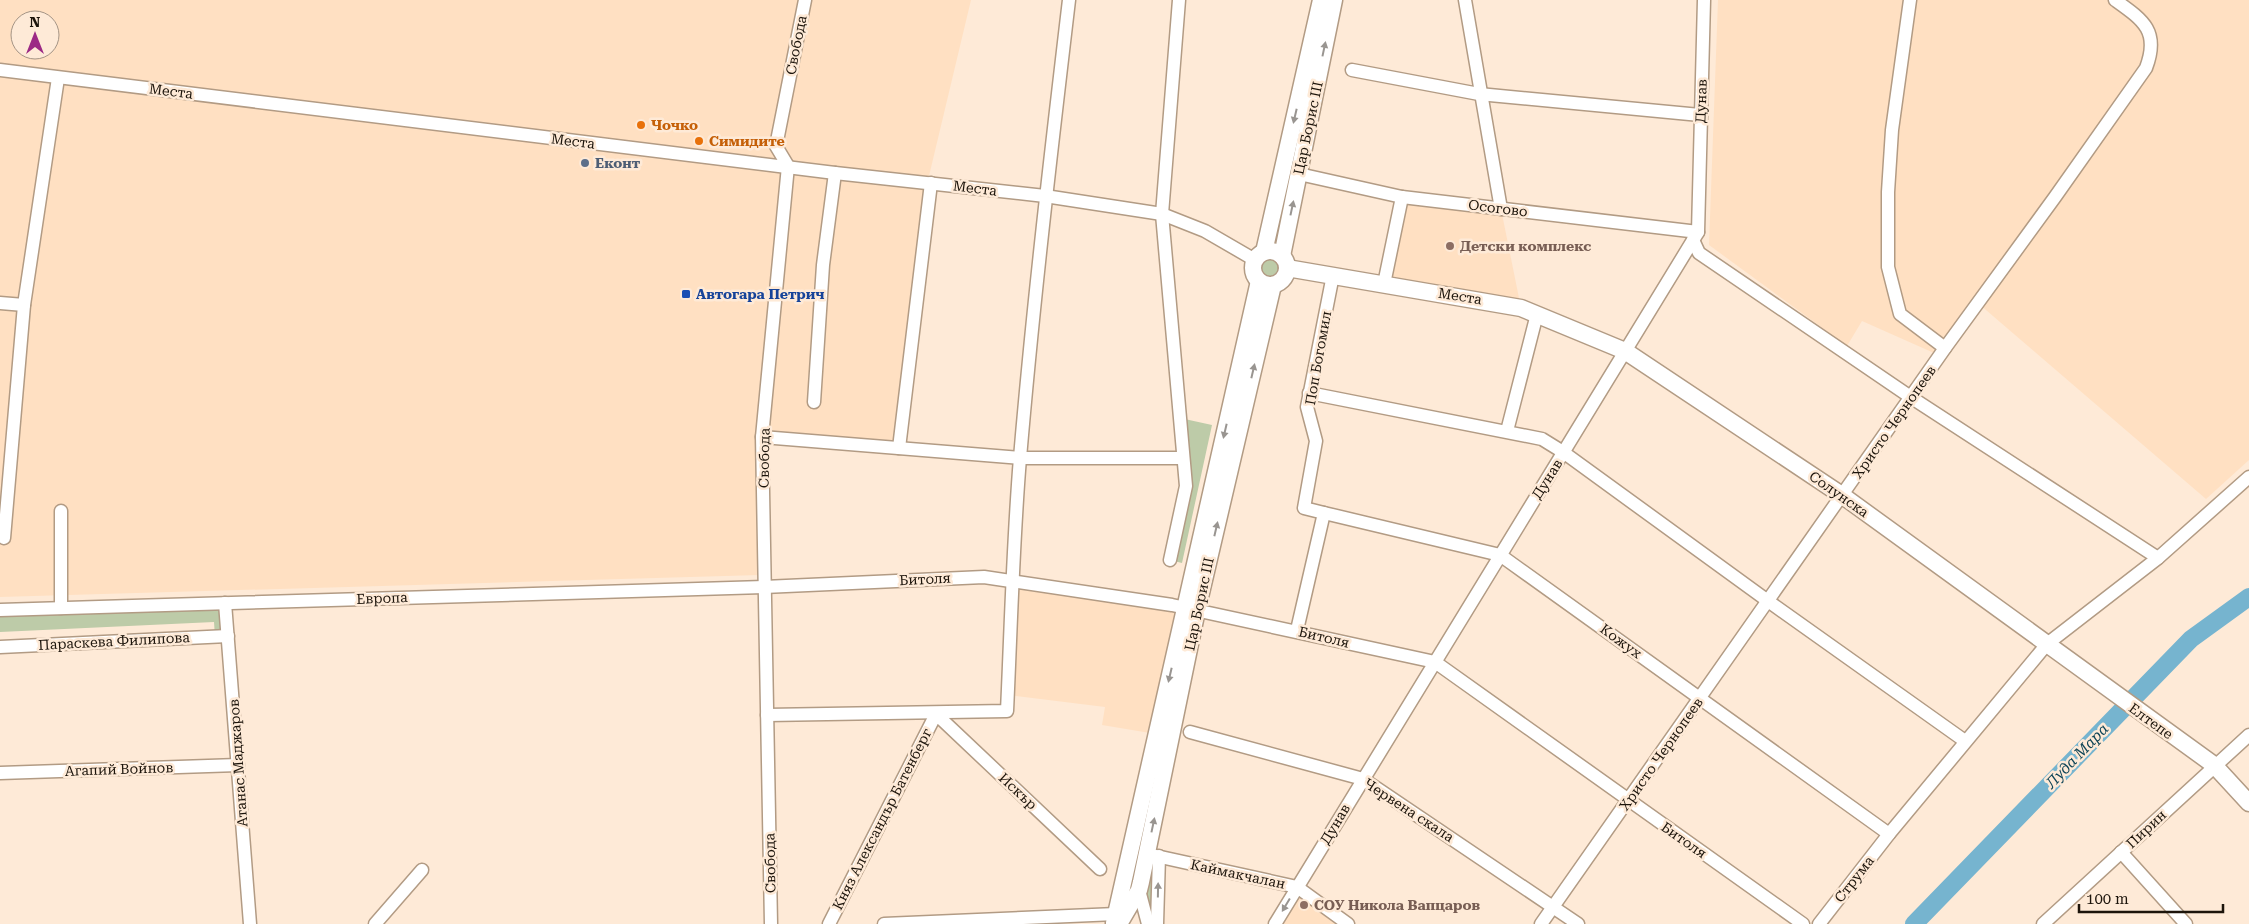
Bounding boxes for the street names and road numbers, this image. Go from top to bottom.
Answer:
street label: Свобода [782,14,810,76]
street label: Дунав [1692,79,1710,123]
street label: Места [148,80,194,102]
street label: Цар Борис III [1290,80,1326,176]
street label: Места [550,130,596,152]
street label: Места [952,177,998,199]
street label: Осогово [1467,196,1529,220]
street label: Места [1437,285,1483,307]
street label: Поп Богомил [1302,310,1334,406]
street label: Христо Чернопеев [1849,362,1939,482]
street label: Свобода [755,427,773,488]
street label: Дунав [1529,456,1565,502]
street label: Солунска [1806,468,1872,520]
street label: Цар Борис III [1181,556,1217,652]
street label: Битоля [899,570,951,588]
street label: Европа [356,589,408,607]
street label: Кожух [1597,621,1645,661]
street label: Битоля [1297,623,1351,651]
street label: Параскева Филипова [38,629,191,653]
street label: Христо Чернопеев [1616,694,1706,814]
street label: Атанас Маджаров [226,699,250,827]
street label: Елтепе [2126,700,2176,742]
street label: Княз Александър Батенберг [829,726,935,912]
street label: Агапий Войнов [64,759,174,779]
street label: Искър [996,769,1040,813]
street label: Червена скала [1361,775,1457,845]
street label: Дунав [1317,801,1353,847]
street label: Пирин [2123,807,2169,851]
street label: Битоля [1658,819,1710,861]
street label: Свобода [761,832,779,893]
street label: Струма [1831,852,1877,905]
street label: Каймакчалан [1189,856,1287,892]

